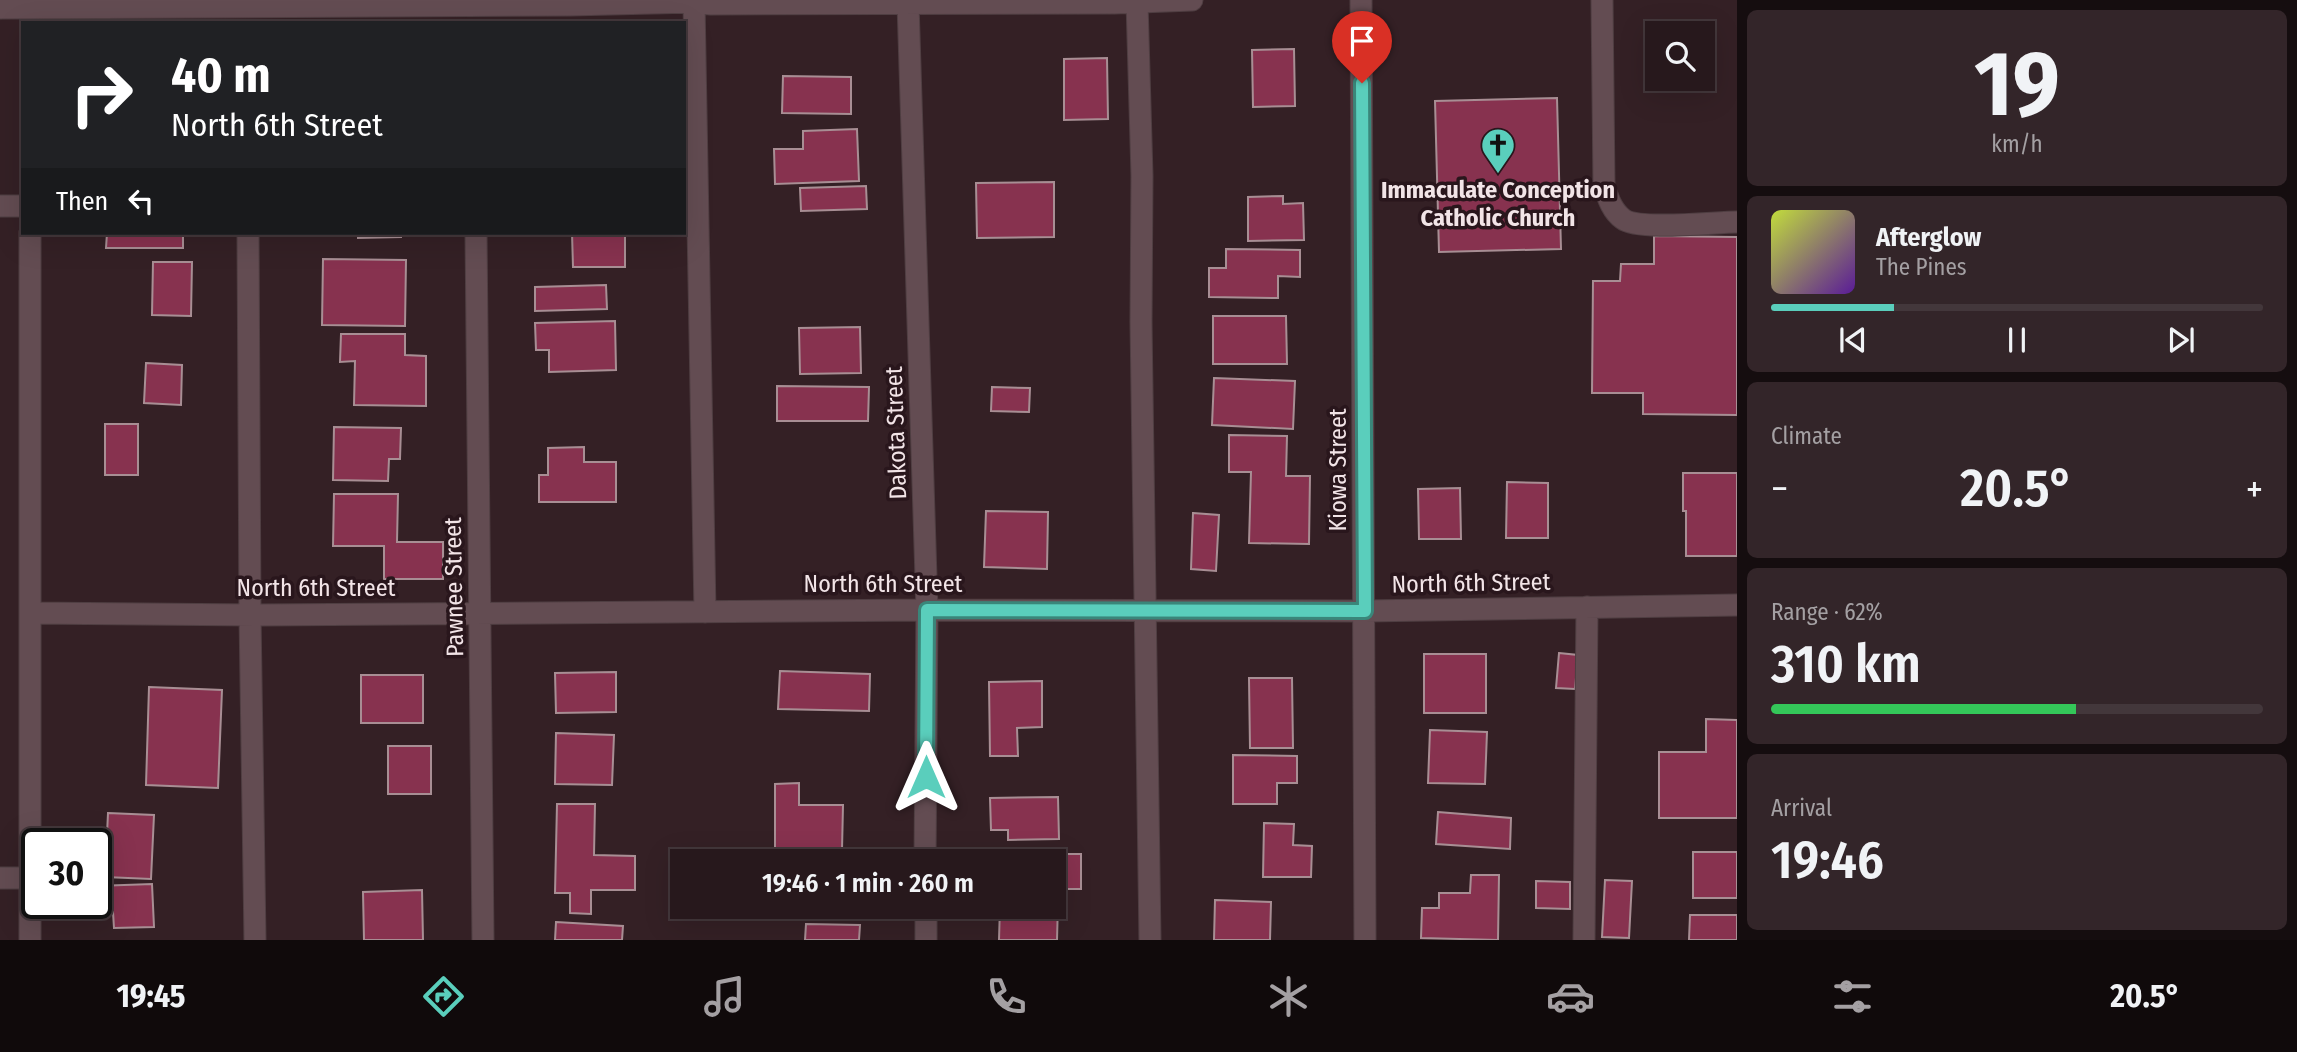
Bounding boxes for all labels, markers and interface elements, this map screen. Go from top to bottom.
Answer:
pin [1332,11,1392,83]
map controls [1645,21,1715,91]
button: search [1645,21,1715,91]
icon: arrive [1343,22,1381,60]
text: 19 [1974,30,2060,139]
text: 40 m [171,46,271,105]
icon: right [56,49,147,140]
text: North 6th Street [171,106,383,144]
church icon: Immaculate Conception Catholic Church [1479,126,1517,175]
text: km/h [1991,130,2043,158]
place label: Immaculate Conception Catholic Church [1381,176,1615,232]
icon: left [122,182,160,220]
text: Then [56,186,108,217]
text: Afterglow [1876,222,1981,253]
text: The Pines [1876,253,1967,281]
icon: previous [1834,321,1872,359]
icon: pause [1998,321,2036,359]
icon: next [2162,321,2200,359]
street label: Dakota Street [880,366,912,500]
street label: Kiowa Street [1324,408,1352,532]
text: Climate [1771,422,1842,450]
text: 20.5° [1960,457,2074,520]
text: − [1771,466,1788,512]
text: + [2246,466,2263,512]
street label: Pawnee Street [439,517,469,657]
street label: North 6th Street [1391,568,1551,598]
street label: North 6th Street [804,570,963,598]
street label: North 6th Street [237,574,396,602]
text: Range · 62% [1771,598,1883,626]
text: 310 km [1771,633,1921,696]
position arrow [889,740,963,814]
text: Arrival [1771,794,1832,822]
speed limit sign: 30 [21,828,112,919]
text: 19:46 [1771,829,1884,892]
text: 19:46 · 1 min · 260 m [762,868,974,899]
icon: directions [419,972,468,1021]
icon: music [700,972,749,1021]
icon: phone [982,972,1031,1021]
icon: climate [1264,972,1313,1021]
icon: car [1546,972,1595,1021]
icon: filters [1828,972,1877,1021]
text: 19:45 [116,977,186,1015]
text: 20.5° [2110,977,2180,1015]

